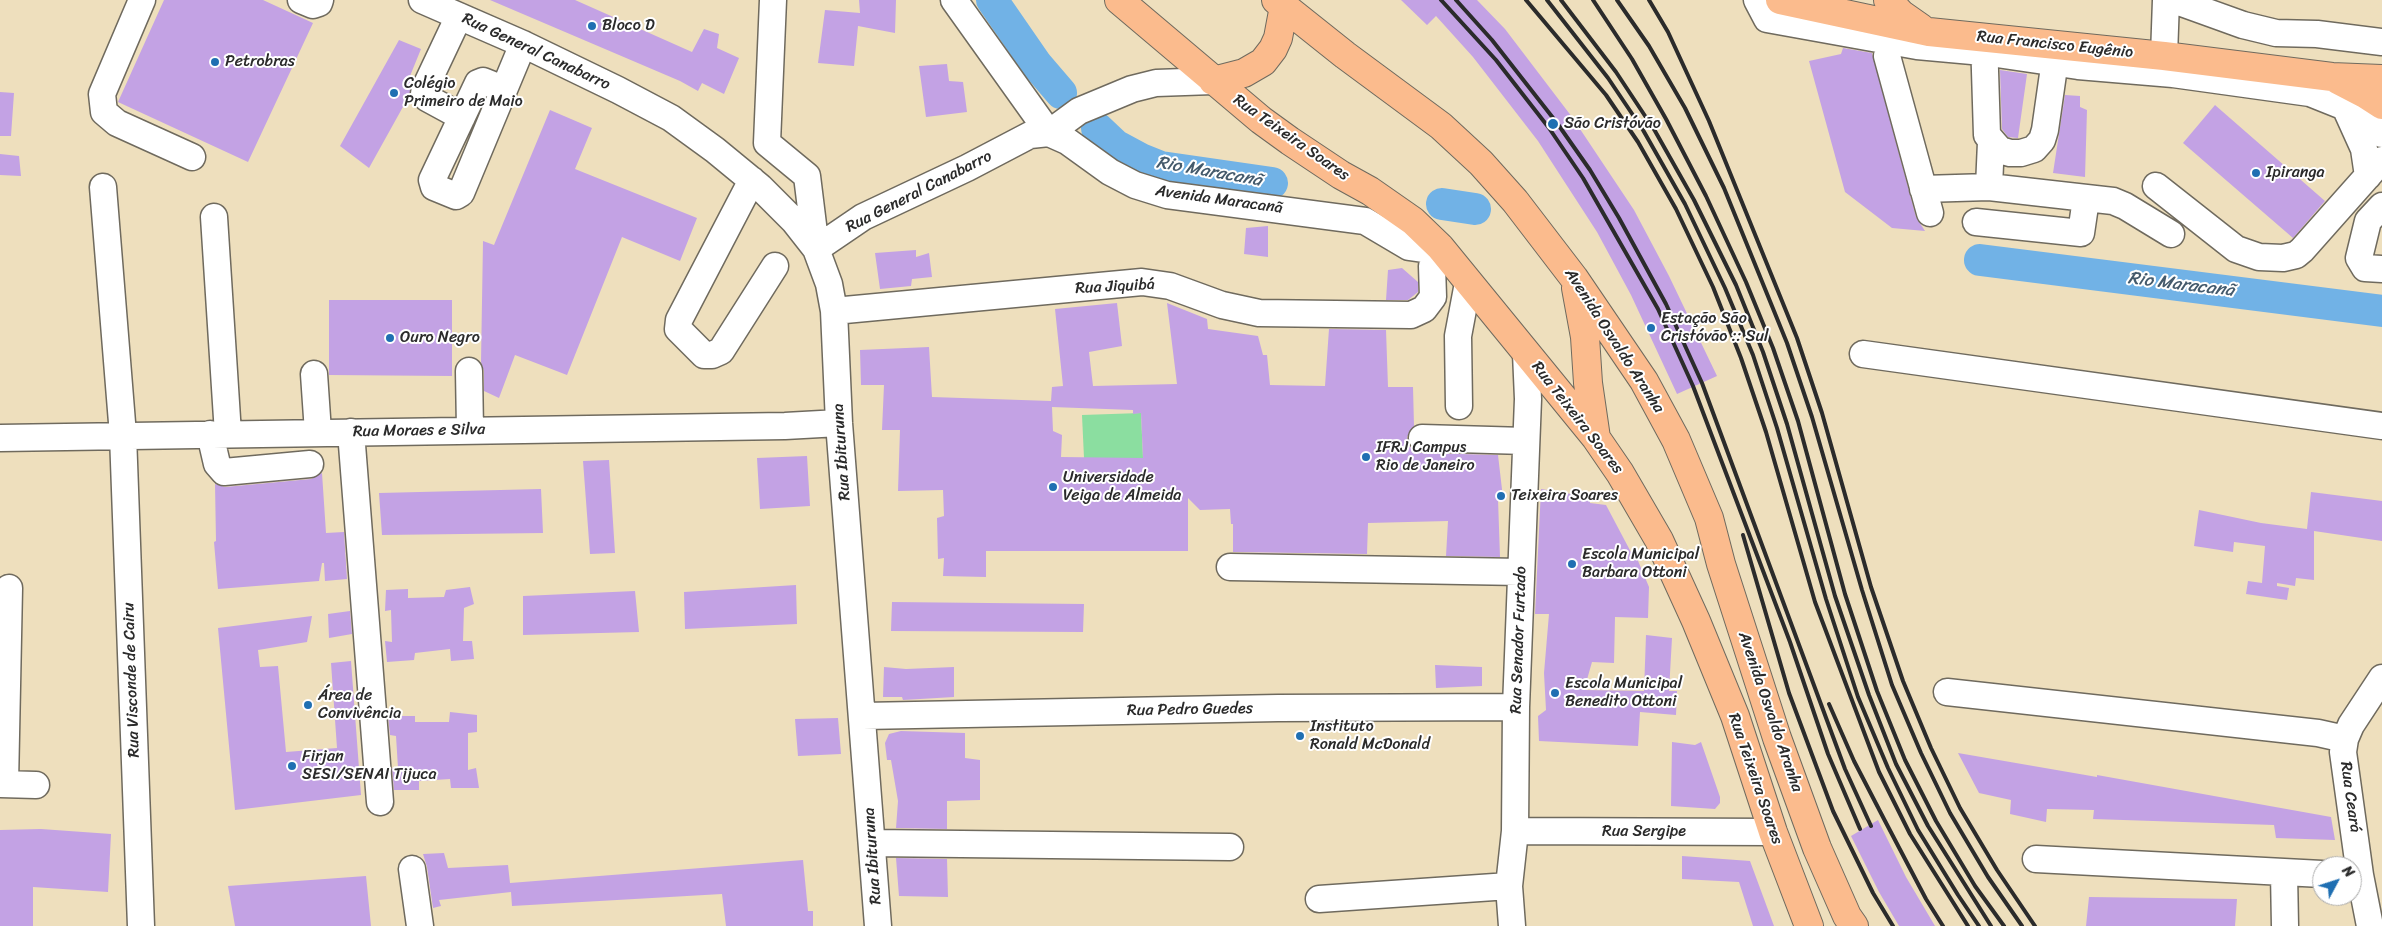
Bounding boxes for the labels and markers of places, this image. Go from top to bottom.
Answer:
place label: Bloco D [602,16,655,36]
marker: Bloco D [586,20,598,32]
place label: Petrobras [225,52,295,72]
marker: Petrobras [209,56,221,68]
place label: Colégio Primeiro de Maio [404,74,523,112]
marker: Colégio Primeiro de Maio [388,87,400,99]
place label: São Cristóvão [1564,114,1661,134]
marker: São Cristóvão [1546,117,1560,131]
place label: Ipiranga [2266,163,2325,183]
marker: Ipiranga [2250,167,2262,179]
place label: Estação São Cristóvão :: Sul [1661,309,1769,347]
marker: Estação São Cristóvão :: Sul [1645,322,1657,334]
place label: Ouro Negro [400,328,480,348]
marker: Ouro Negro [384,332,396,344]
place label: IFRJ Campus Rio de Janeiro [1376,438,1475,476]
marker: IFRJ Campus Rio de Janeiro [1360,451,1372,463]
place label: Universidade Veiga de Almeida [1063,468,1181,506]
marker: Universidade Veiga de Almeida [1047,481,1059,493]
place label: Teixeira Soares [1511,486,1618,506]
marker: Teixeira Soares [1495,490,1507,502]
place label: Escola Municipal Barbara Ottoni [1582,545,1699,583]
marker: Escola Municipal Barbara Ottoni [1566,558,1578,570]
place label: Escola Municipal Benedito Ottoni [1565,674,1682,712]
place label: Área de Convivência [318,686,401,724]
marker: Escola Municipal Benedito Ottoni [1549,687,1561,699]
marker: Área de Convivência [302,699,314,711]
place label: Instituto Ronald McDonald [1310,717,1430,755]
marker: Instituto Ronald McDonald [1294,730,1306,742]
place label: Firjan SESI/SENAI Tijuca [302,747,437,785]
marker: Firjan SESI/SENAI Tijuca [286,760,298,772]

